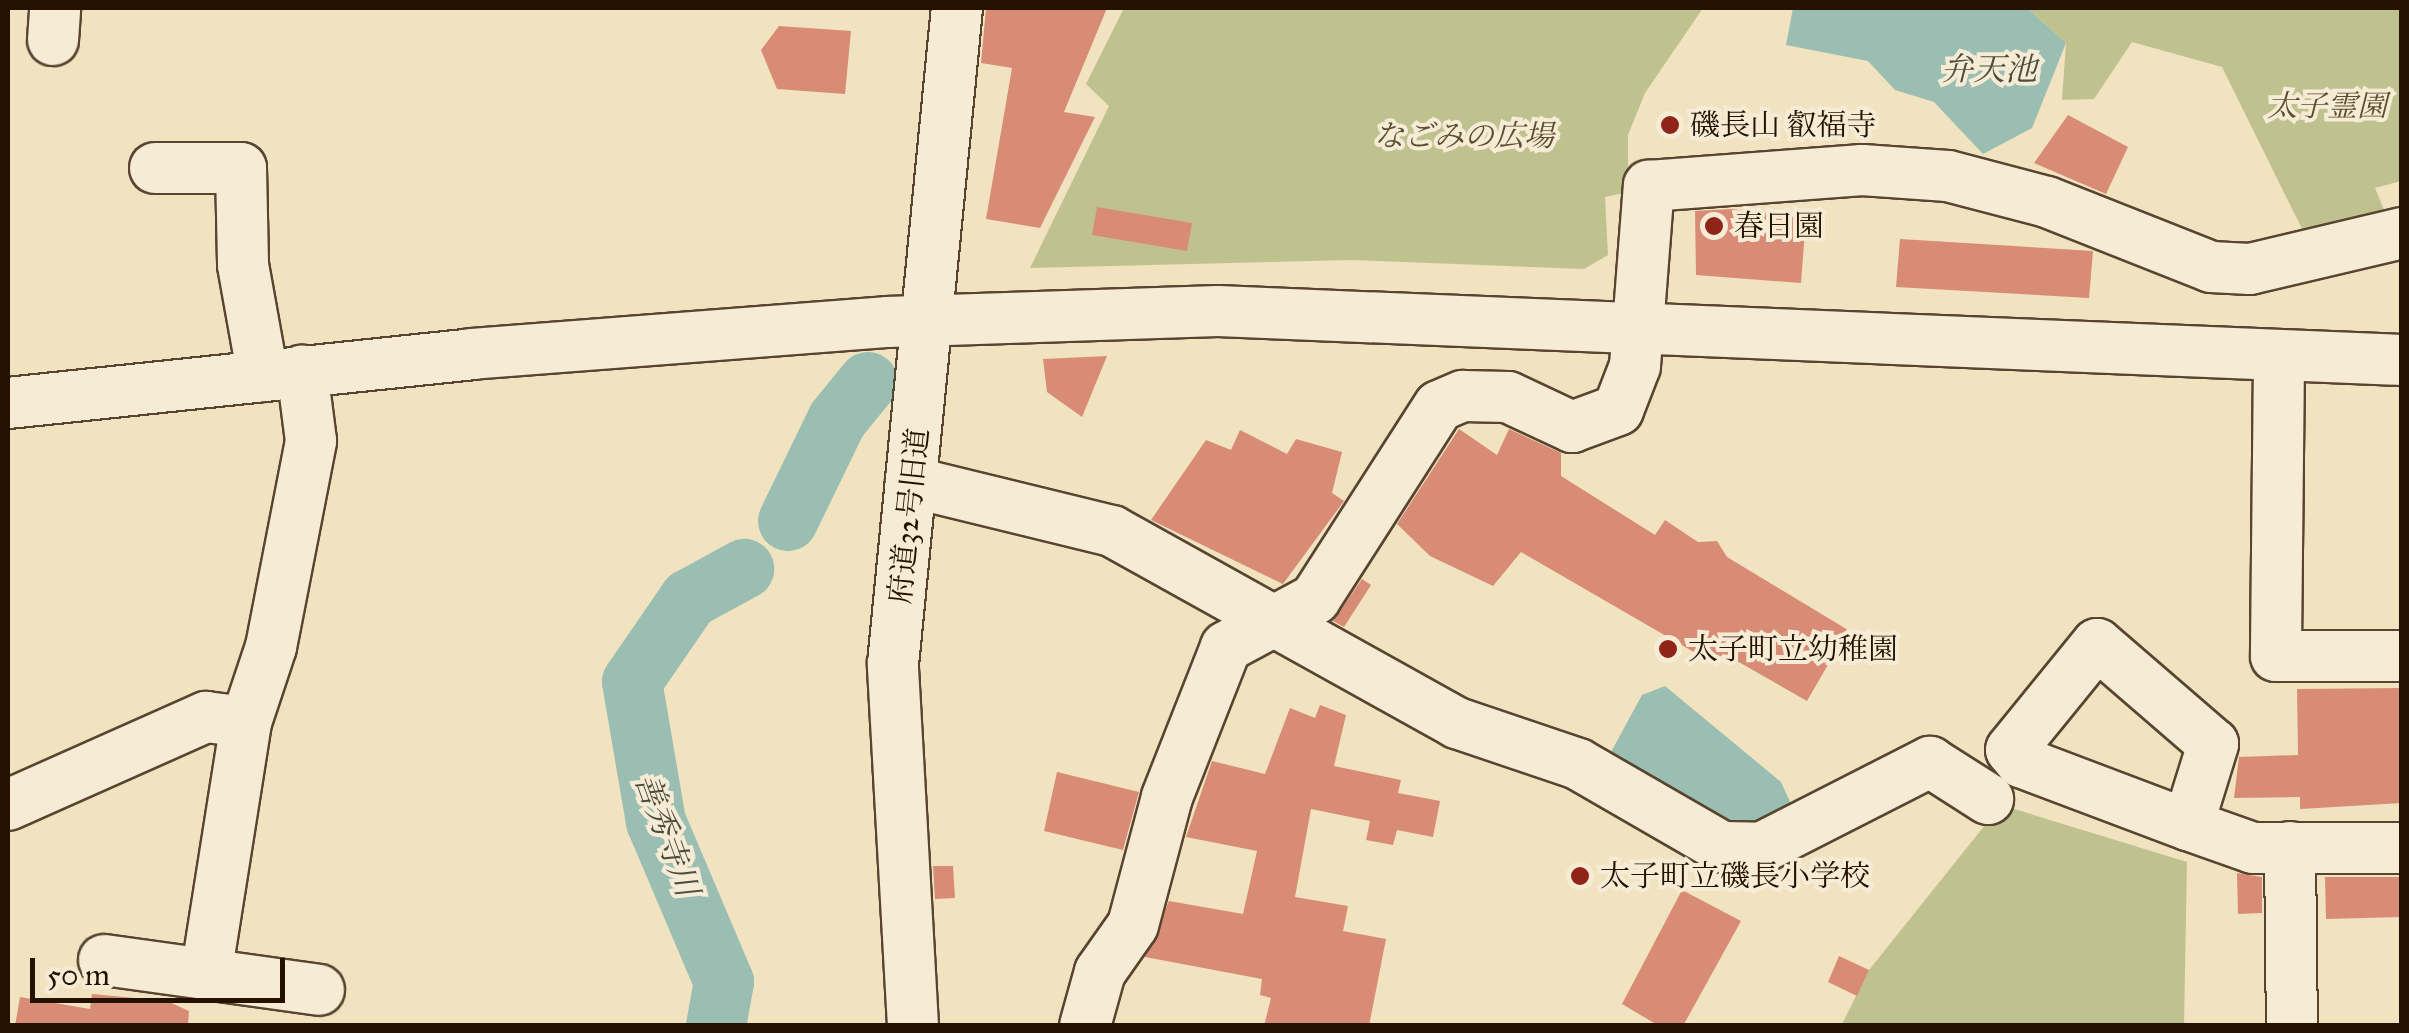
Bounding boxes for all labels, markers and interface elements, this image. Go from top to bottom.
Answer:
water label: 弁天池 [1941,51,2037,89]
park label: 太子霊園 [2267,88,2387,124]
place label: 磯長山 叡福寺 [1690,107,1876,143]
marker: 磯長山 叡福寺 [1659,114,1681,136]
park label: なごみの広場 [1374,118,1554,154]
place label: 春日園 [1734,208,1824,244]
marker: 春日園 [1703,215,1725,237]
street label: 府道32号旧道 [882,426,936,606]
place label: 太子町立幼稚園 [1688,631,1898,667]
marker: 太子町立幼稚園 [1657,638,1679,660]
water label: 善秀寺川 [626,768,706,902]
place label: 太子町立磯長小学校 [1600,858,1870,894]
marker: 太子町立磯長小学校 [1569,865,1591,887]
scale bar [35,938,290,1000]
text: 50 m [47,957,110,993]

